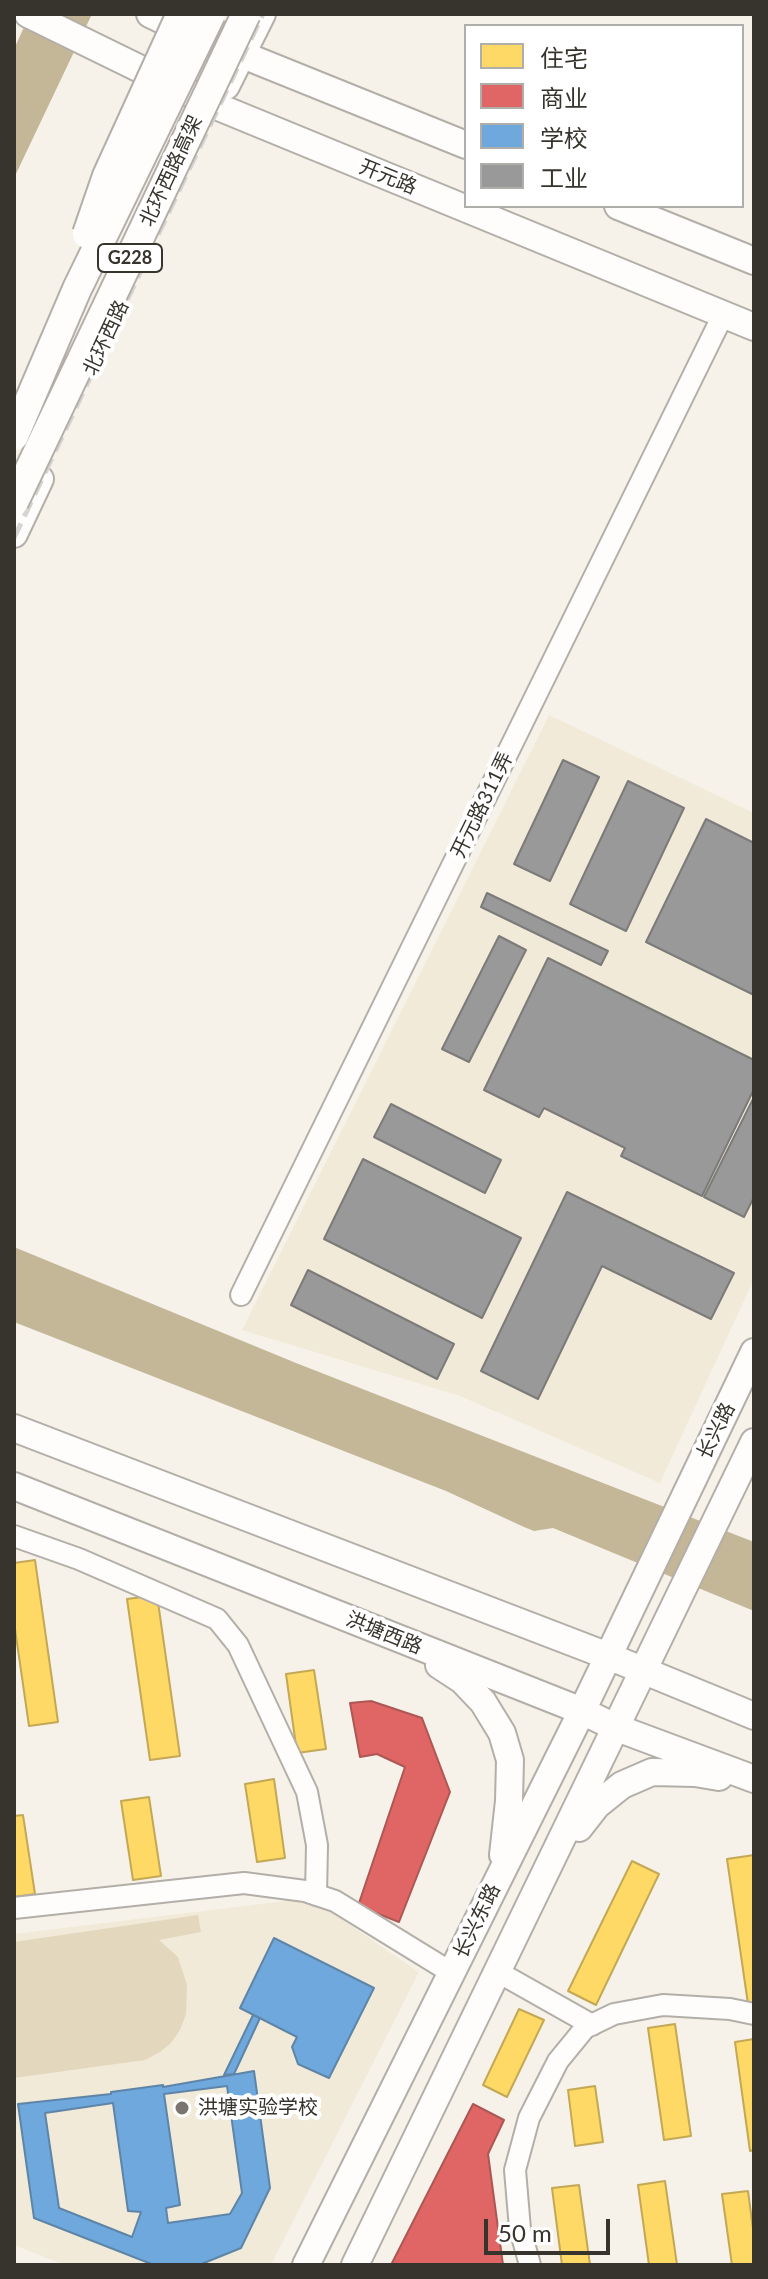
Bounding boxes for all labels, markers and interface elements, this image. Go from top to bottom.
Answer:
legend [464,24,744,208]
text: 住宅 [540,43,588,72]
text: 商业 [540,83,588,112]
street label: 北环西路高架 [135,112,207,230]
text: 学校 [540,123,588,152]
street label: 开元路 [356,155,420,199]
text: 工业 [540,163,588,192]
road number: G228 [98,244,162,272]
street label: 北环西路 [78,297,134,379]
street label: 开元路311弄 [446,748,518,862]
street label: 长兴路 [692,1399,740,1463]
street label: 洪塘西路 [342,1607,426,1659]
street label: 长兴东路 [449,1880,505,1962]
place label: 洪塘实验学校 [198,2096,318,2120]
marker: 洪塘实验学校 [173,2099,191,2117]
scale bar [488,2203,614,2253]
text: 50 m [498,2218,552,2247]

